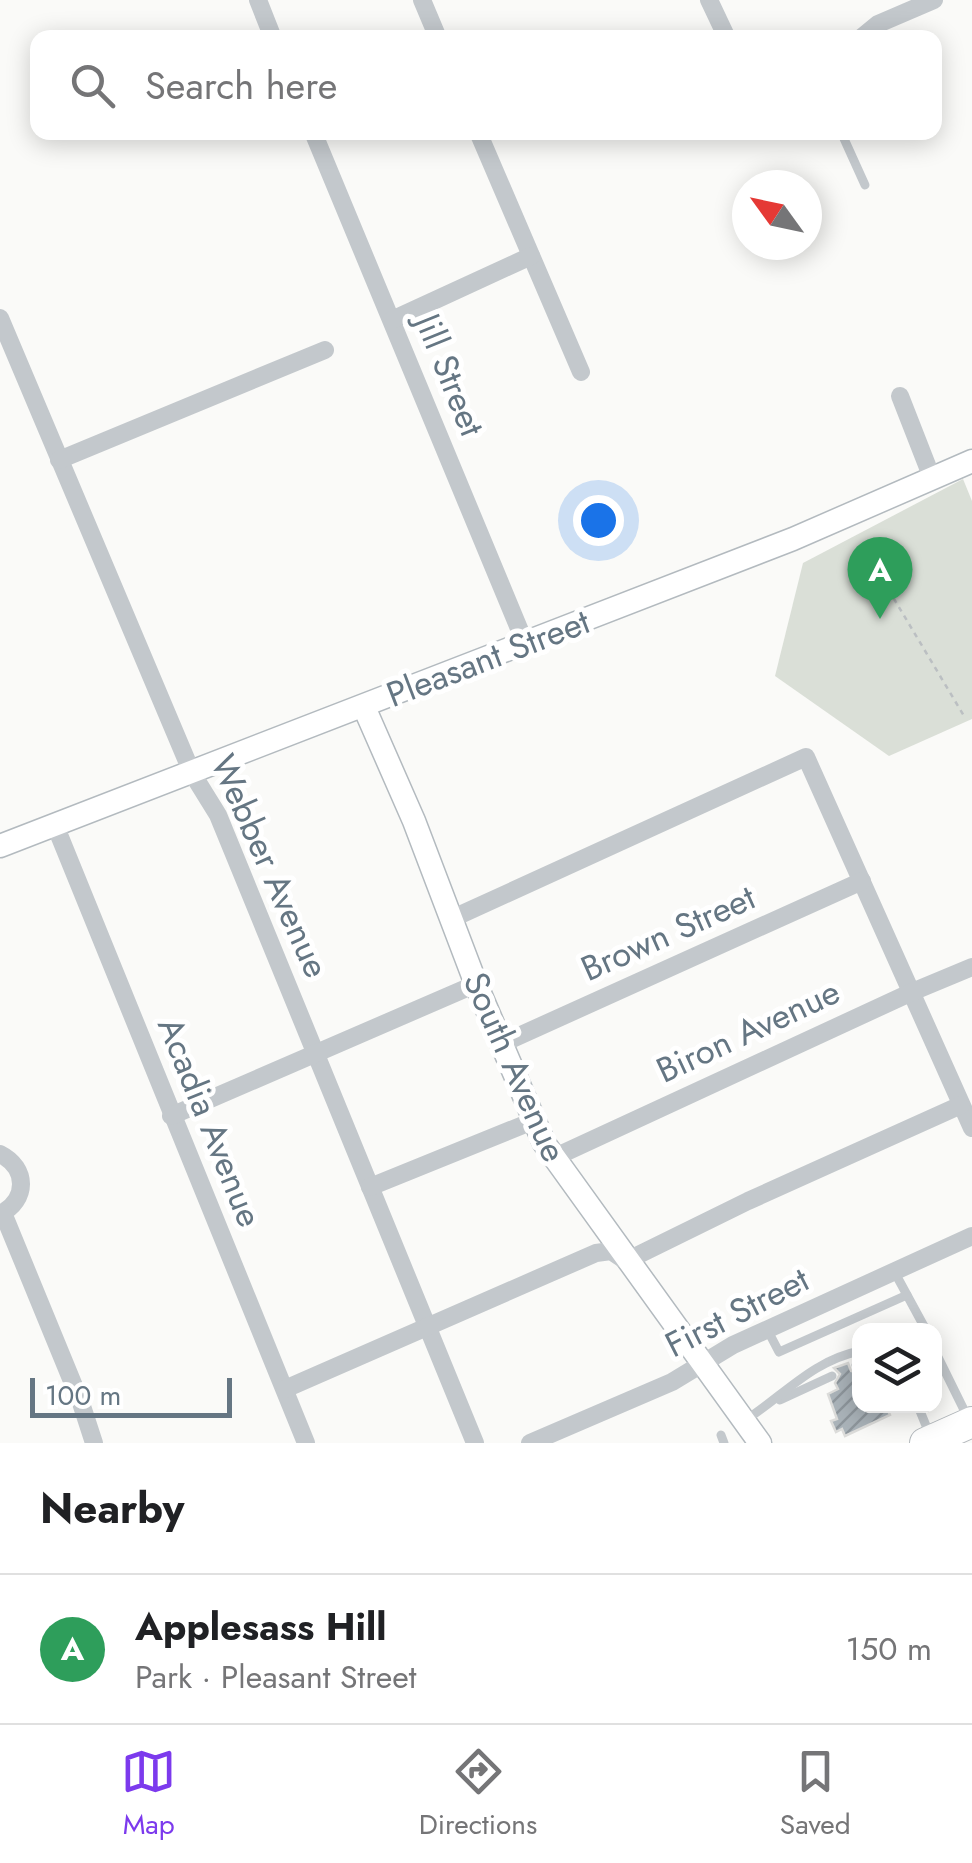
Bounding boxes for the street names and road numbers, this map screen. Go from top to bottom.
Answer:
street label: Jill Street [401,303,497,444]
street label: Pleasant Street [379,596,597,720]
street label: Webber Avenue [198,747,342,985]
street label: Brown Street [573,872,764,994]
street label: South Avenue [451,964,579,1170]
street label: Biron Avenue [648,967,848,1095]
street label: Acadia Avenue [145,1010,275,1234]
street label: First Street [657,1254,818,1369]

